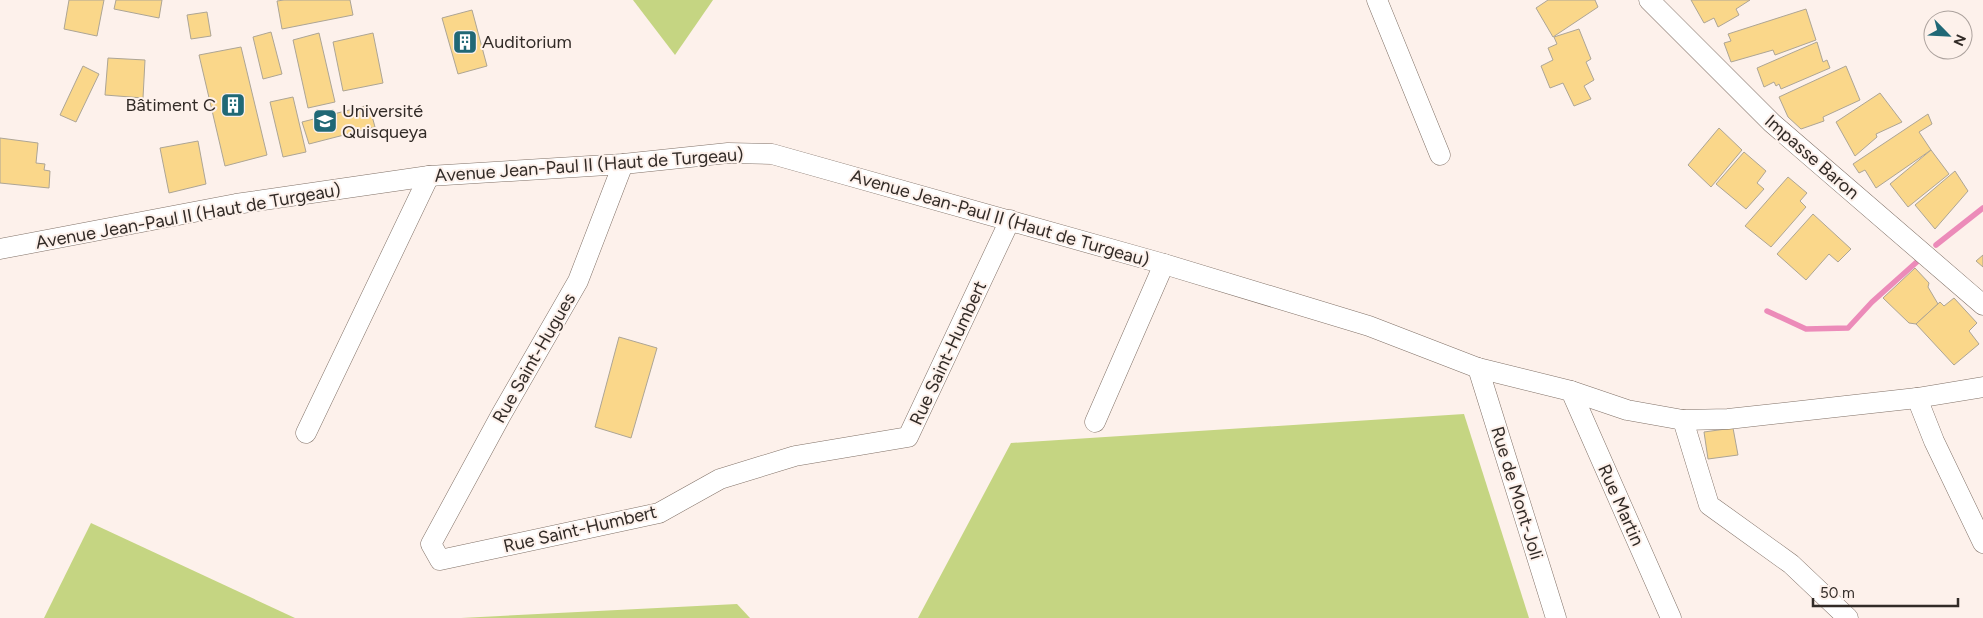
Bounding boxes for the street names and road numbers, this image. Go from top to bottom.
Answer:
street label: Impasse Baron [1760,110,1864,204]
street label: Avenue Jean-Paul II (Haut de Turgeau) [434,143,744,187]
street label: Avenue Jean-Paul II (Haut de Turgeau) [848,165,1152,271]
street label: Avenue Jean-Paul II (Haut de Turgeau) [34,178,342,254]
street label: Rue Saint-Humbert [905,277,991,429]
street label: Rue Saint-Hugues [488,289,580,427]
street label: Rue de Mont-Joli [1486,424,1548,562]
street label: Rue Martin [1593,461,1649,549]
street label: Rue Saint-Humbert [501,501,659,557]

